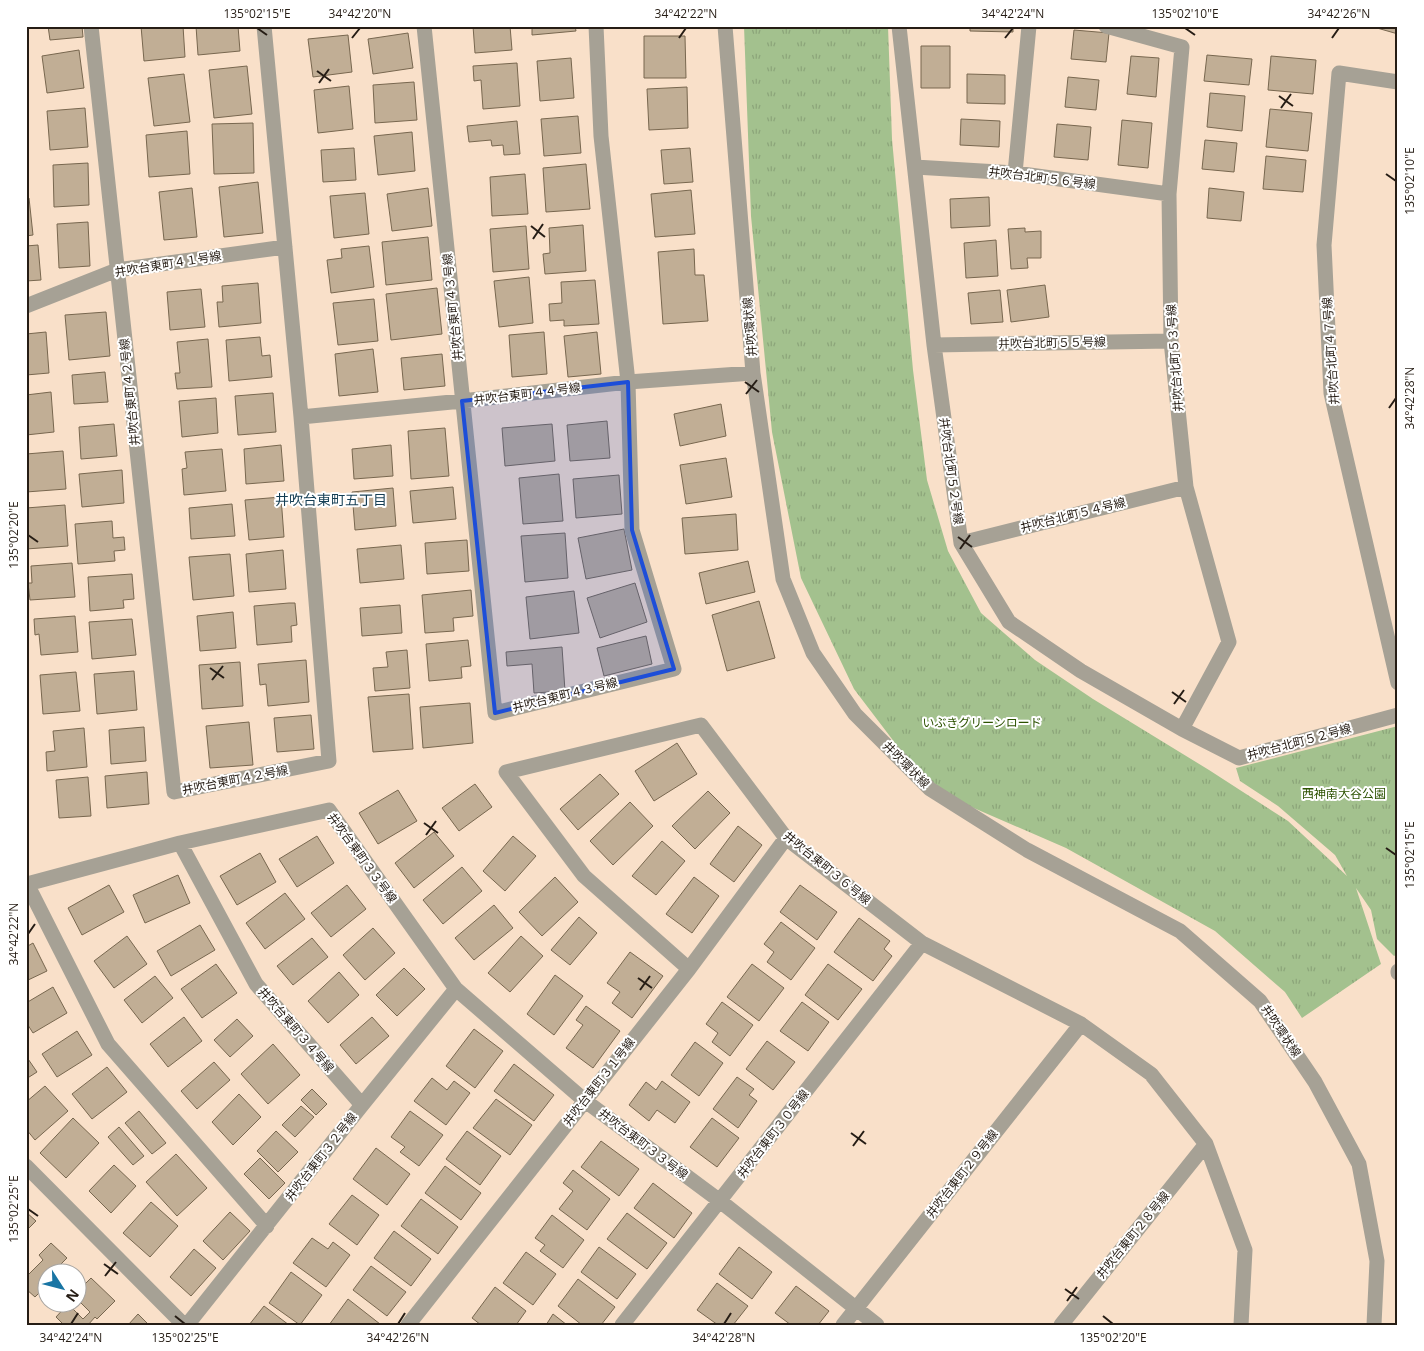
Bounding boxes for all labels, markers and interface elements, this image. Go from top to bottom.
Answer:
text: 135°02'15"E [223,5,291,22]
text: 34°42'20"N [329,5,391,22]
text: 34°42'22"N [655,5,717,22]
text: 34°42'24"N [982,5,1044,22]
text: 135°02'10"E [1151,5,1219,22]
text: 34°42'26"N [1308,5,1370,22]
text: 135°02'10"E [1401,147,1418,215]
street label: 井吹台北町５６号線 [987,162,1097,193]
street label: 井吹台東町４１号線 [113,247,223,280]
street label: 井吹台東町４３号線 [438,252,467,362]
street label: 井吹環状線 [738,296,761,358]
street label: 井吹台北町４７号線 [1318,297,1343,406]
street label: 井吹台北町５３号線 [1162,304,1187,413]
street label: 井吹台北町５５号線 [998,333,1106,352]
street label: 井吹台東町４２号線 [115,337,144,447]
text: 34°42'28"N [1401,367,1418,429]
street label: 井吹台東町４４号線 [472,378,582,409]
street label: 井吹台北町５２号線 [936,416,967,526]
district label: 井吹台東町五丁目 [275,490,387,509]
street label: 井吹台北町５４号線 [1018,493,1127,536]
text: 135°02'20"E [5,501,22,569]
street label: 井吹台東町４３号線 [510,673,619,716]
park label: いぶきグリーンロード [922,714,1042,731]
street label: 井吹台北町５２号線 [1245,719,1353,764]
street label: 井吹環状線 [879,737,934,792]
street label: 井吹台東町４２号線 [180,761,290,798]
park label: 西神南大谷公園 [1302,785,1386,802]
street label: 井吹台東町３３号線 [324,809,401,906]
text: 135°02'15"E [1401,821,1418,889]
street label: 井吹台東町３６号線 [780,827,875,908]
text: 34°42'22"N [5,903,22,965]
street label: 井吹台東町３４号線 [255,983,338,1076]
street label: 井吹環状線 [1258,1001,1305,1060]
street label: 井吹台東町３１号線 [559,1034,639,1129]
street label: 井吹台東町３０号線 [733,1086,813,1181]
street label: 井吹台東町３３号線 [595,1104,692,1183]
street label: 井吹台東町３２号線 [281,1109,361,1204]
street label: 井吹台東町２９号線 [922,1126,1002,1221]
text: 135°02'25"E [5,1175,22,1243]
street label: 井吹台東町２８号線 [1092,1187,1173,1282]
north arrow [38,1264,88,1314]
text: N [62,1286,84,1306]
text: 34°42'24"N [40,1329,102,1346]
text: 135°02'25"E [151,1329,219,1346]
text: 34°42'26"N [367,1329,429,1346]
text: 34°42'28"N [693,1329,755,1346]
text: 135°02'20"E [1079,1329,1147,1346]

